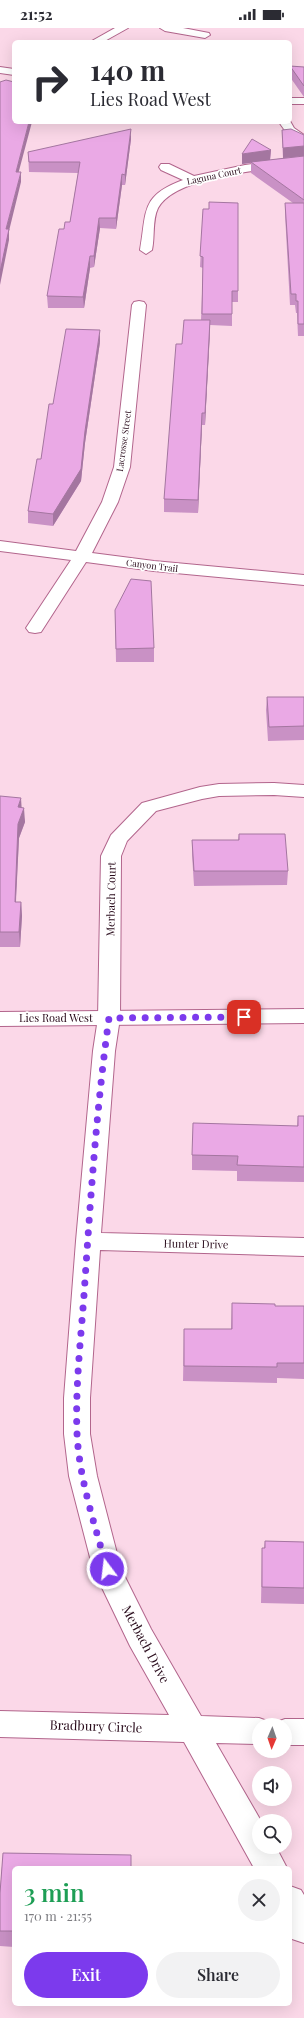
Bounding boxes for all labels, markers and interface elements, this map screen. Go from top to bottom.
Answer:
text: 21:52 [20,4,53,24]
text: 140 m [90,51,165,88]
icon: right [24,56,76,108]
text: Lies Road West [90,87,211,111]
street label: Laguna Court [186,163,243,187]
street label: Lacrosse Street [113,409,133,472]
street label: Canyon Trail [126,556,179,574]
street label: Merbach Court [102,861,119,936]
pin [227,1000,261,1034]
icon: arrive [233,1006,255,1028]
street label: Lies Road West [19,1010,93,1025]
street label: Hunter Drive [163,1235,229,1252]
position arrow [86,1548,128,1590]
street label: Merbach Drive [119,1602,174,1686]
street label: Bradbury Circle [49,1715,143,1736]
north arrow [252,1718,292,1758]
map controls [252,1718,292,1854]
button: sound [252,1766,292,1806]
button: search [252,1814,292,1854]
text: 3 min [24,1876,85,1908]
button: close [238,1879,280,1921]
text: 170 m · 21:55 [24,1907,92,1924]
button: Exit [24,1952,148,1998]
button: Share [156,1952,280,1998]

